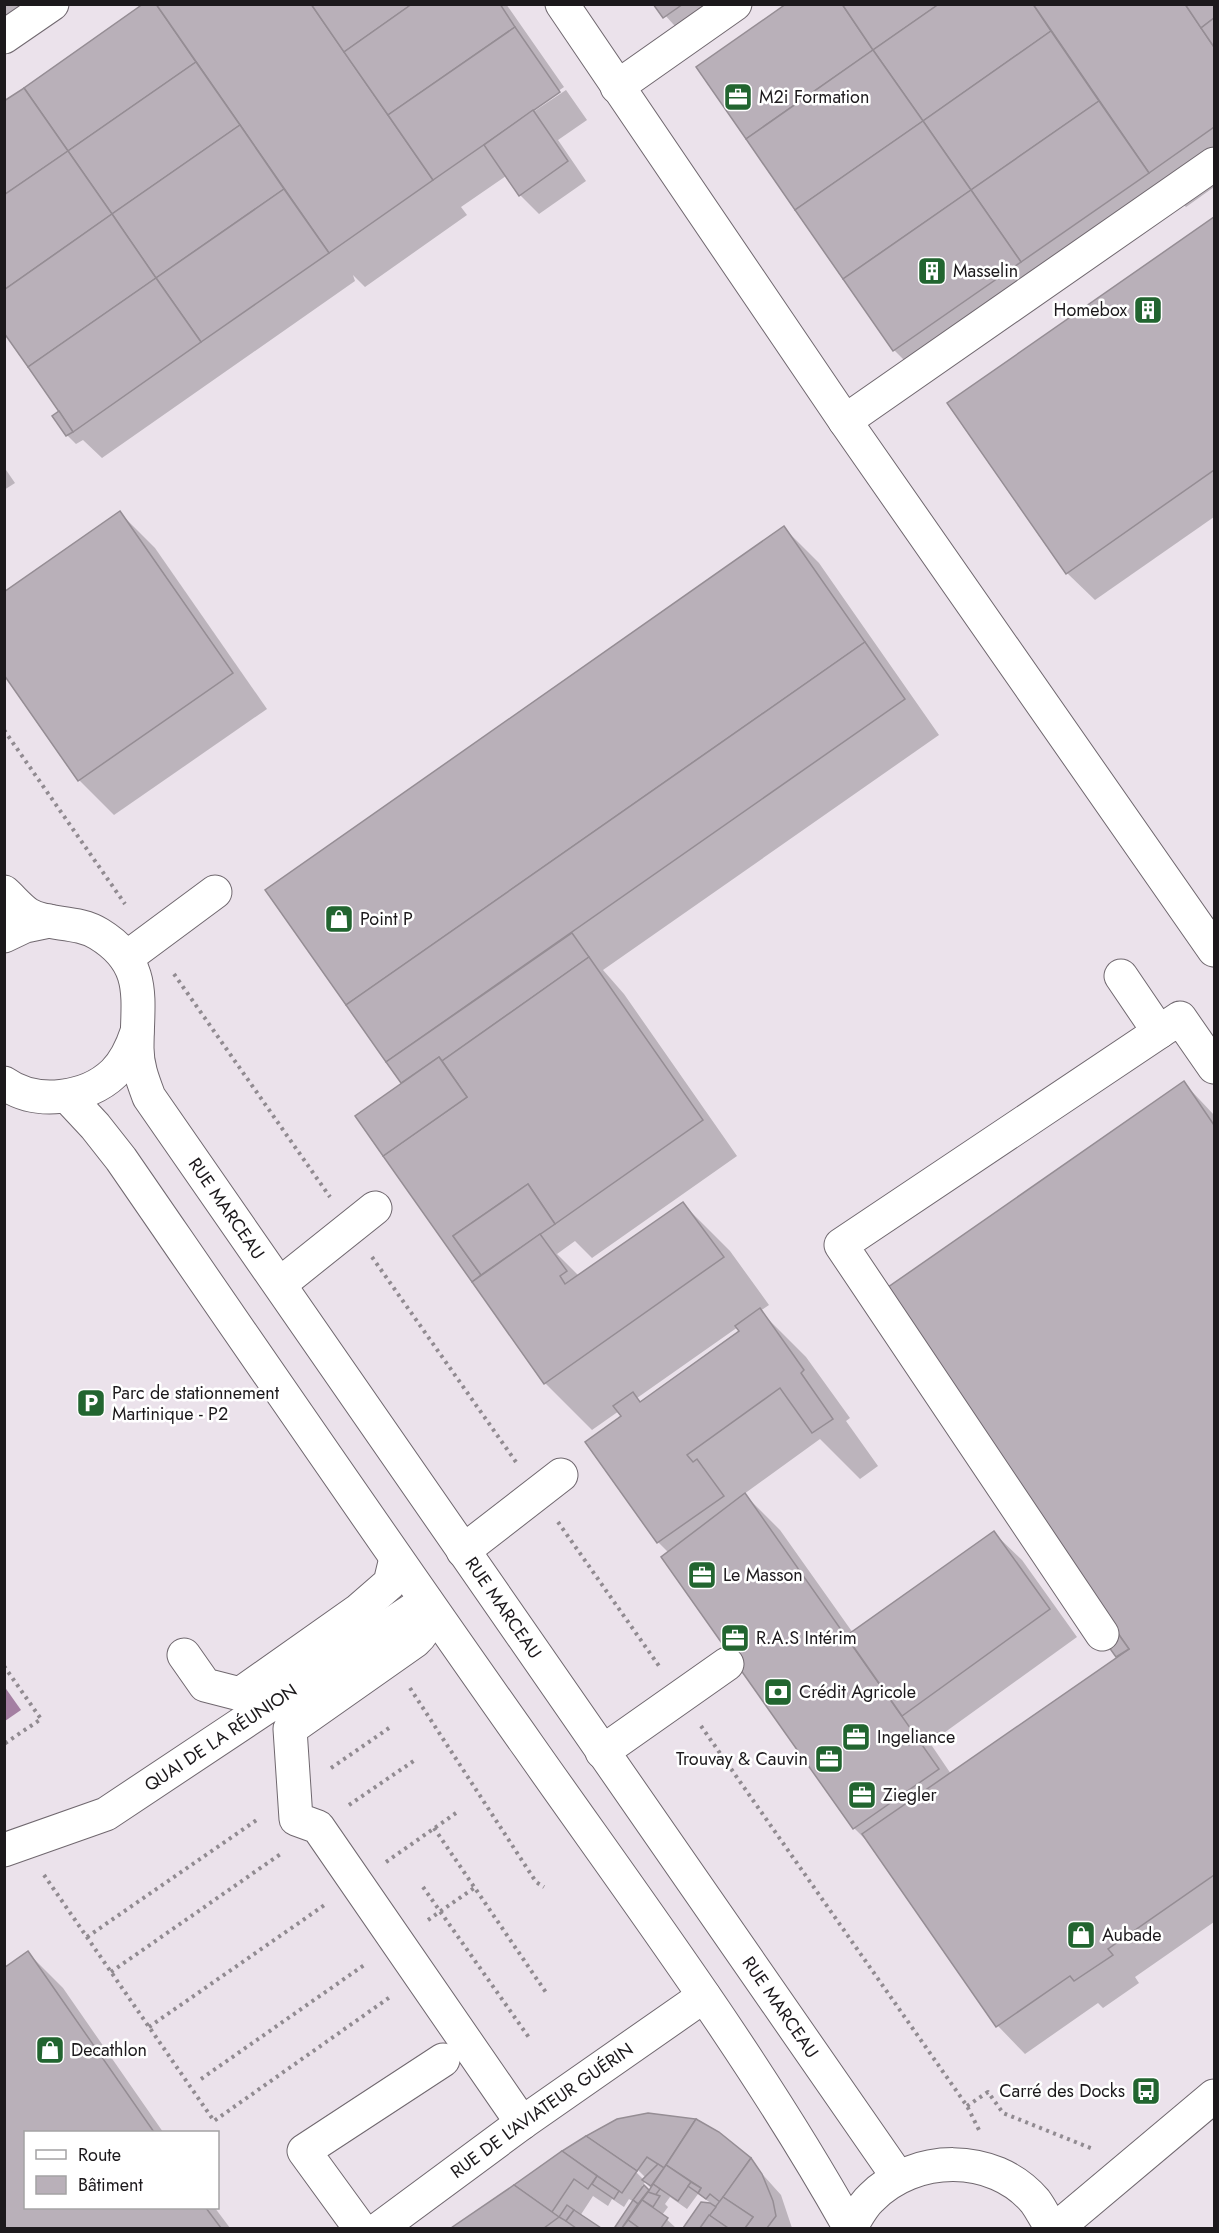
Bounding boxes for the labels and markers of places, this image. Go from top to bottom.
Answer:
office icon: M2i Formation [722,81,754,113]
place label: M2i Formation [759,84,869,110]
building icon: Masselin [916,255,948,287]
place label: Masselin [953,258,1018,284]
building icon: Homebox [1132,294,1164,326]
place label: Homebox [1054,297,1127,323]
shop icon: Point P [323,903,355,935]
place label: Point P [360,906,413,932]
place label: Parc de stationnement Martinique - P2 [112,1380,280,1427]
parking icon: Parc de stationnement Martinique - P2 [75,1387,107,1419]
office icon: Le Masson [686,1559,718,1591]
place label: Le Masson [723,1562,803,1588]
office icon: R.A.S Intérim [719,1622,751,1654]
place label: R.A.S Intérim [756,1625,857,1651]
bank icon: Crédit Agricole [762,1676,794,1708]
place label: Crédit Agricole [799,1679,916,1705]
office icon: Ingeliance [840,1721,872,1753]
place label: Ingeliance [877,1724,955,1750]
office icon: Trouvay & Cauvin [813,1743,845,1775]
place label: Trouvay & Cauvin [676,1746,808,1772]
office icon: Ziegler [846,1779,878,1811]
place label: Ziegler [883,1782,937,1808]
shop icon: Aubade [1065,1919,1097,1951]
place label: Aubade [1102,1922,1161,1948]
shop icon: Decathlon [34,2034,66,2066]
place label: Decathlon [71,2037,147,2063]
bus stop icon: Carré des Docks [1130,2075,1162,2107]
place label: Carré des Docks [999,2078,1125,2104]

